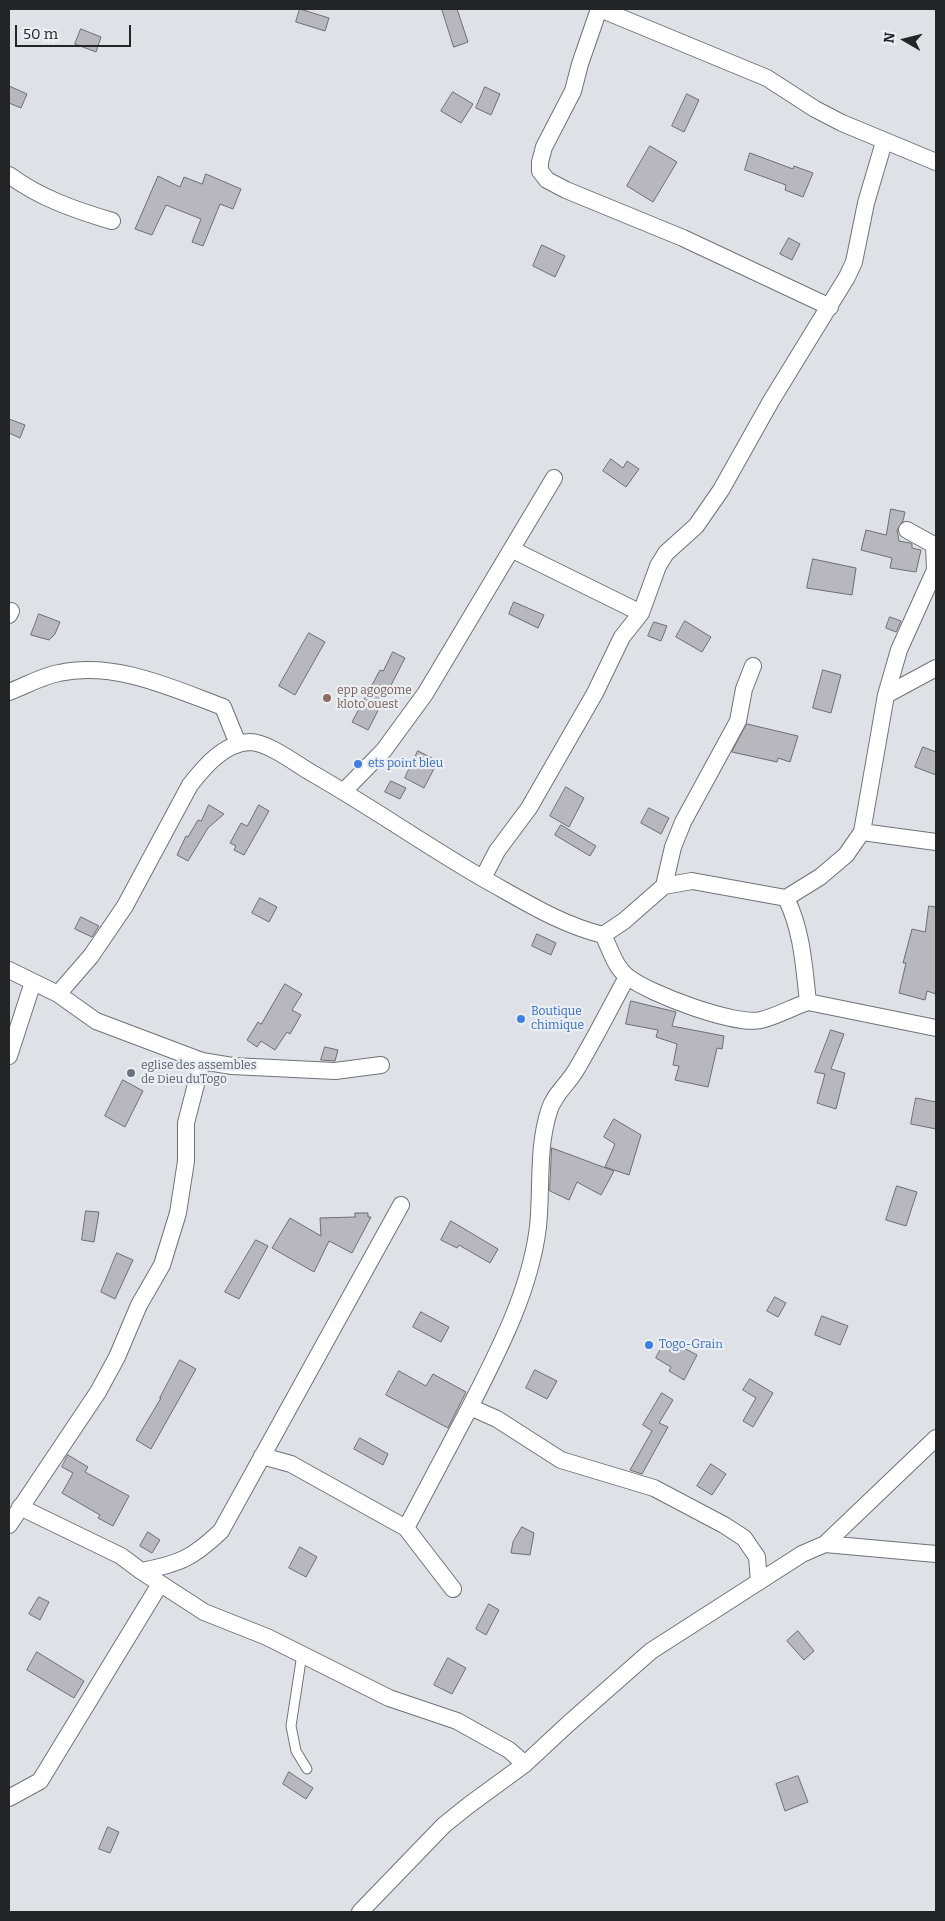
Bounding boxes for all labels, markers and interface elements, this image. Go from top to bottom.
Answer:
scale bar [18,15,134,47]
north arrow [880,15,930,65]
text: 50 m [23,25,58,43]
text: N [880,31,899,44]
place label: epp agogome kloto ouest [337,684,412,712]
marker: epp agogome kloto ouest [321,692,333,704]
place label: ets point bleu [368,757,443,771]
marker: ets point bleu [352,758,364,770]
place label: Boutique chimique [531,1005,584,1033]
marker: Boutique chimique [515,1013,527,1025]
place label: eglise des assembles de Dieu duTogo [141,1059,256,1087]
marker: eglise des assembles de Dieu duTogo [125,1067,137,1079]
place label: Togo-Grain [659,1338,723,1352]
marker: Togo-Grain [643,1339,655,1351]

